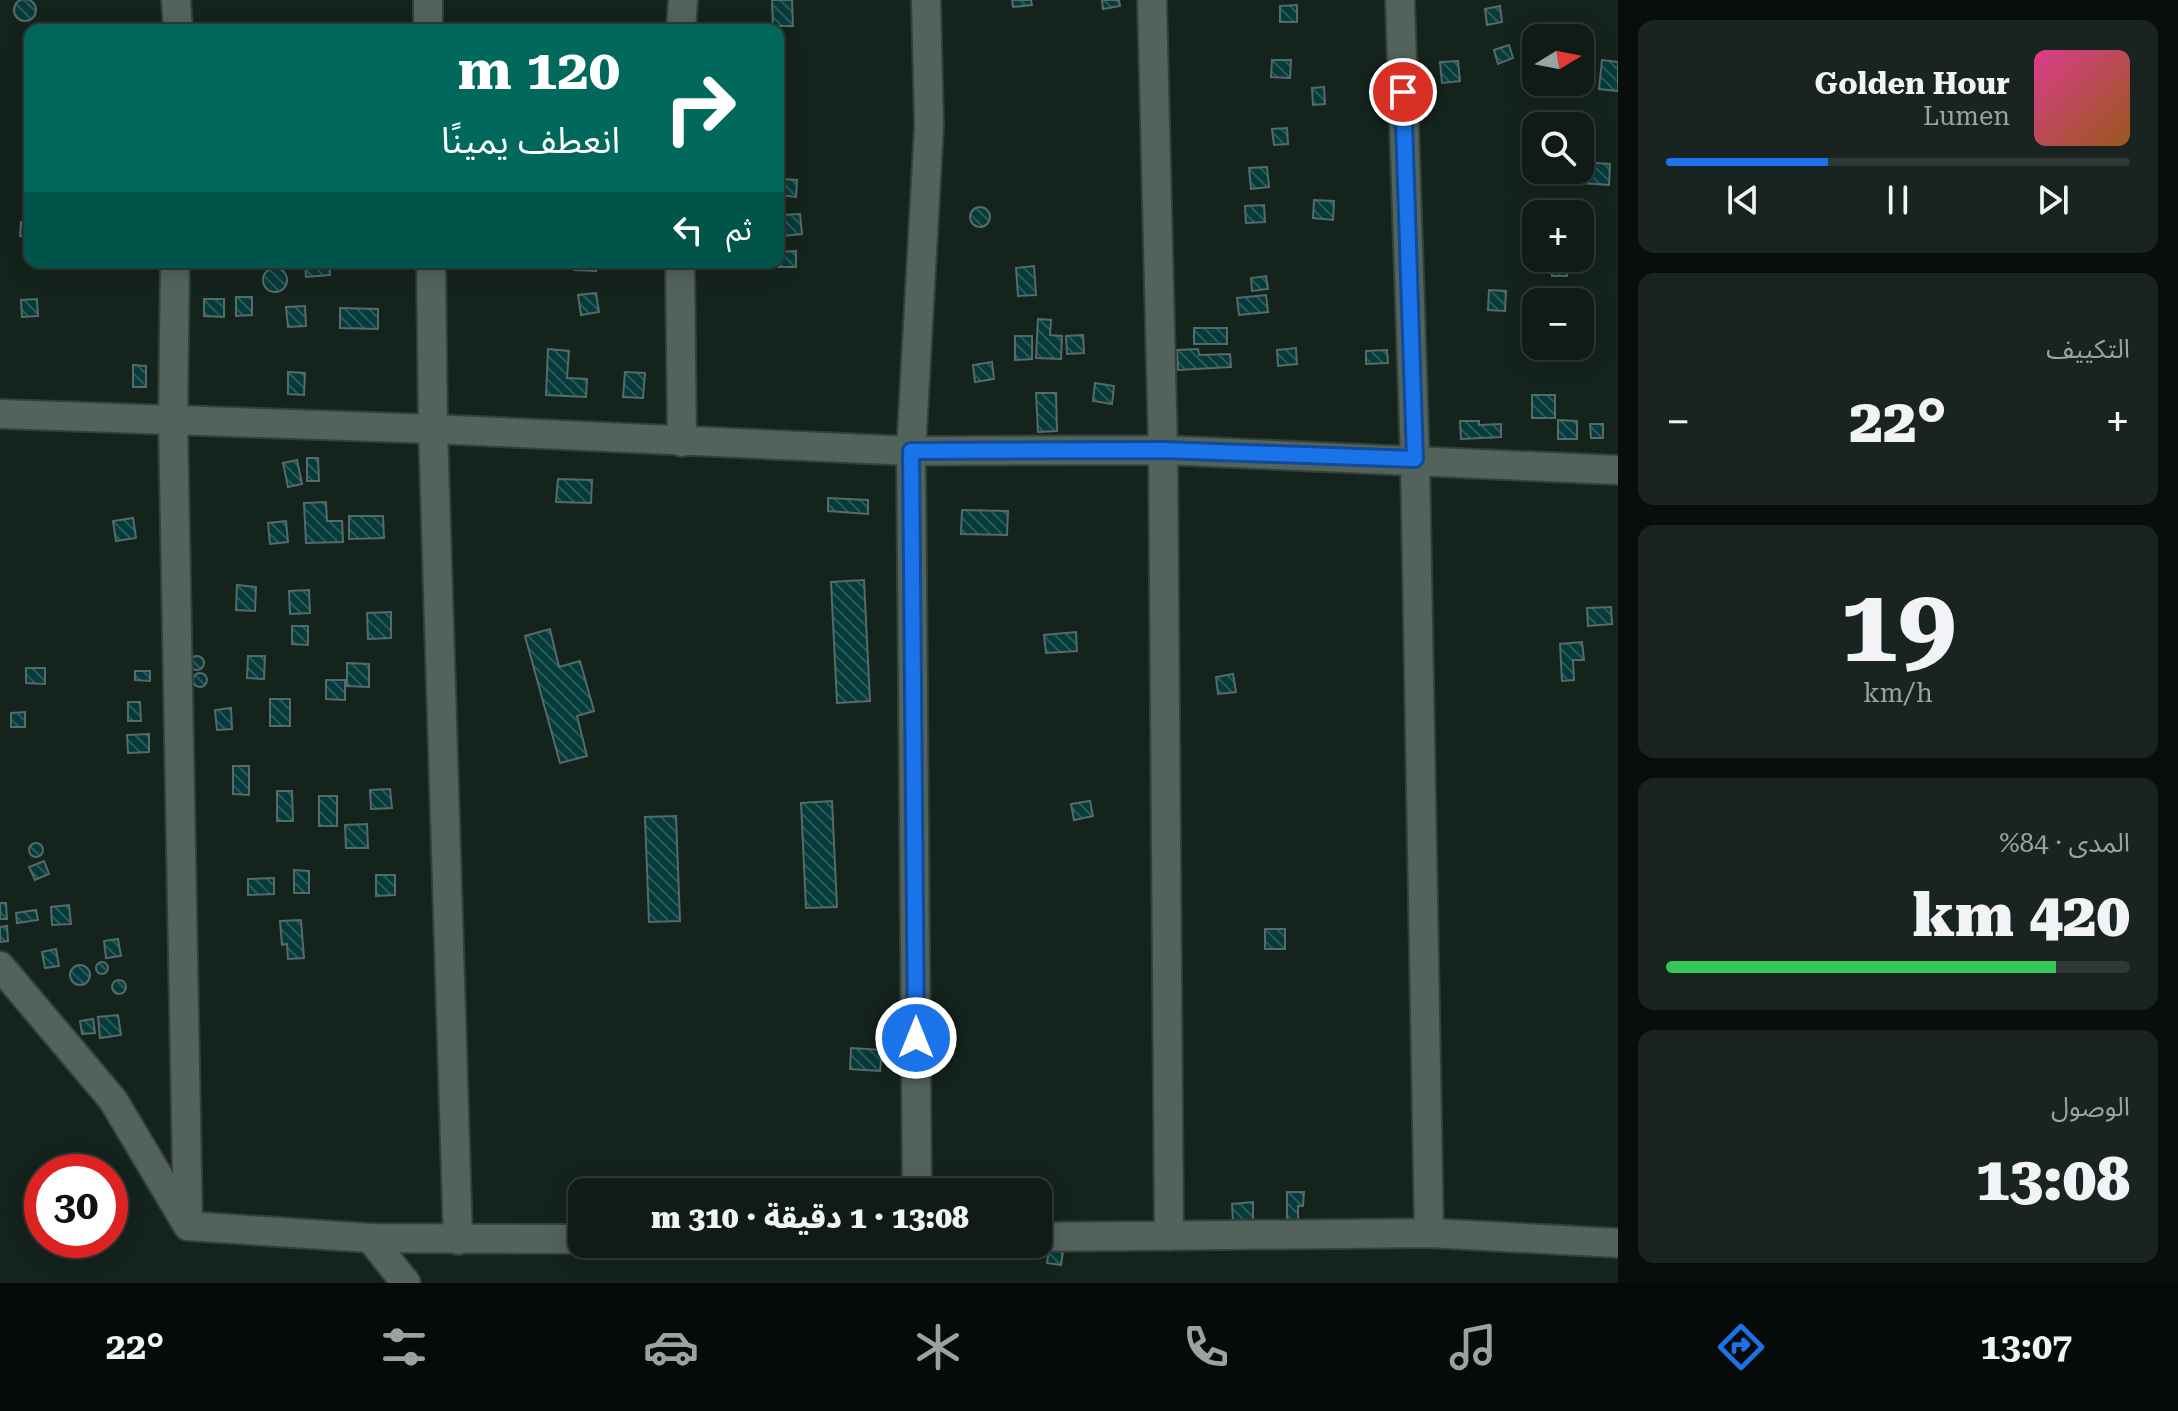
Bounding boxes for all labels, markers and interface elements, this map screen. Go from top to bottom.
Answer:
north arrow [1522,24,1594,96]
map controls [1522,24,1594,360]
text: 120 m [458,37,620,103]
icon: right [648,56,752,160]
pin [1369,58,1437,126]
text: Golden Hour [1815,66,2010,101]
icon: arrive [1381,70,1425,114]
text: Lumen [1923,101,2010,131]
button: search [1522,112,1594,184]
text: انعطف يمينًا [441,120,620,162]
icon: previous [1721,178,1765,222]
icon: pause [1876,178,1920,222]
icon: next [2031,178,2075,222]
button: + [1522,200,1594,272]
icon: left [666,208,710,252]
text: ثم [726,212,752,247]
button: − [1522,288,1594,360]
text: التكييف [2046,334,2130,364]
text: 22° [1849,386,1947,457]
text: − [1666,396,1691,448]
text: + [2105,396,2130,448]
text: 19 [1840,565,1956,686]
text: km/h [1863,678,1933,708]
text: المدى · 84% [1999,828,2130,858]
text: 420 km [1913,880,2130,951]
position arrow [874,996,958,1080]
text: الوصول [2051,1092,2130,1122]
text: 13:08 [1976,1144,2130,1215]
speed limit sign: 30 [24,1154,128,1258]
text: 13:08 · 1 دقيقة · 310 m [651,1200,969,1235]
icon: filters [376,1319,432,1375]
icon: car [643,1319,699,1375]
icon: climate [910,1319,966,1375]
icon: phone [1178,1319,1234,1375]
icon: music [1445,1319,1501,1375]
icon: directions [1713,1319,1769,1375]
text: 22° [106,1326,164,1368]
text: 13:07 [1980,1326,2072,1368]

